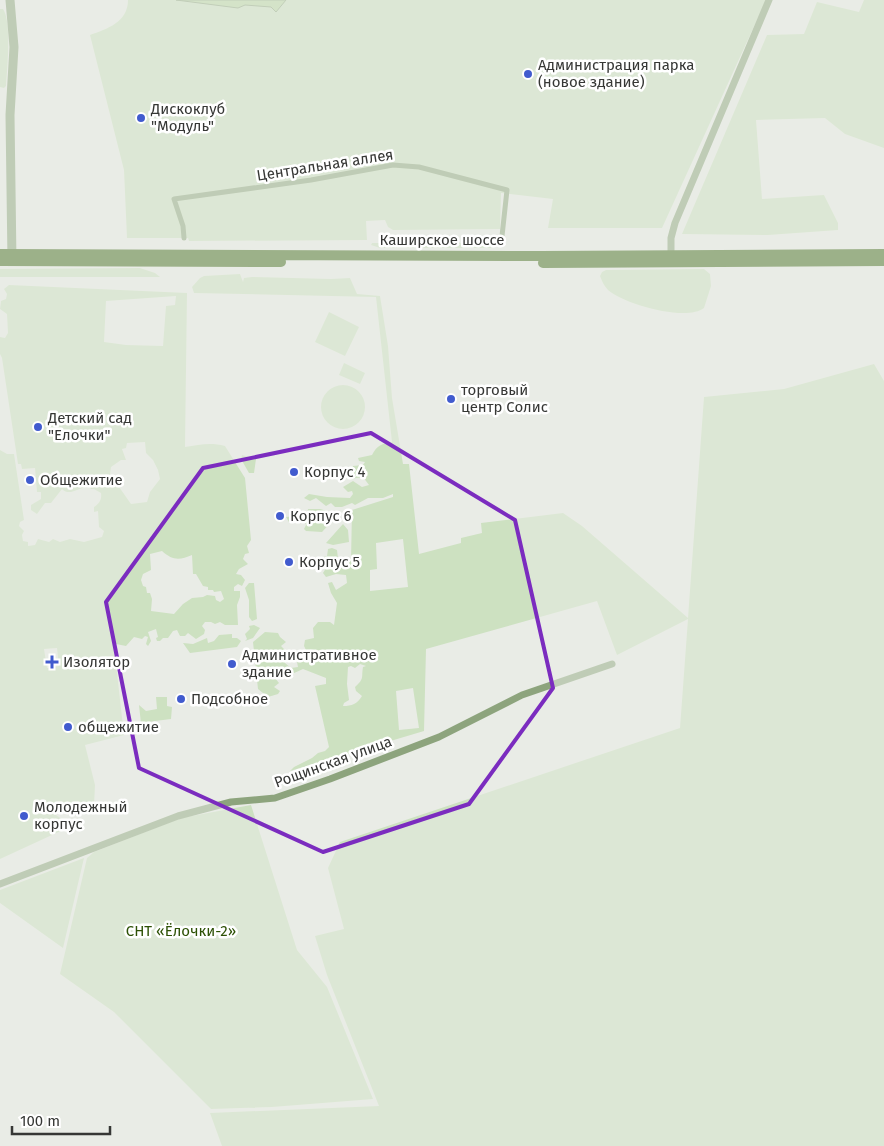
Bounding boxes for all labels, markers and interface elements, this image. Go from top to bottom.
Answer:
place label: Администрация парка (новое здание) [538,56,695,91]
marker: Администрация парка (новое здание) [522,68,534,80]
place label: Дискоклуб "Модуль" [150,100,225,135]
marker: Дискоклуб "Модуль" [135,112,147,124]
street label: Центральная аллея [255,145,395,185]
street label: Каширское шоссе [379,231,505,249]
place label: торговый центр Солис [461,381,548,416]
marker: торговый центр Солис [445,393,457,405]
place label: Детский сад "Елочки" [47,409,132,444]
marker: Детский сад "Елочки" [32,421,44,433]
place label: Корпус 4 [304,463,366,481]
marker: Корпус 4 [288,466,300,478]
place label: Общежитие [40,471,123,489]
marker: Общежитие [24,474,36,486]
place label: Корпус 6 [290,507,352,525]
marker: Корпус 6 [274,510,286,522]
place label: Корпус 5 [299,553,360,571]
marker: Корпус 5 [283,556,295,568]
place label: Административное здание [242,646,377,681]
place label: Изолятор [63,653,130,671]
marker: Изолятор [45,655,59,669]
marker: Административное здание [226,658,238,670]
place label: Подсобное [191,690,268,708]
marker: Подсобное [175,693,187,705]
place label: общежитие [78,718,159,736]
marker: общежитие [62,721,74,733]
street label: Рощинская улица [272,732,394,792]
place label: Молодежный корпус [34,798,128,833]
marker: Молодежный корпус [18,810,30,822]
park label: СНТ «Ёлочки-2» [126,922,236,940]
scale bar [12,1104,110,1136]
text: 100 m [20,1112,60,1130]

